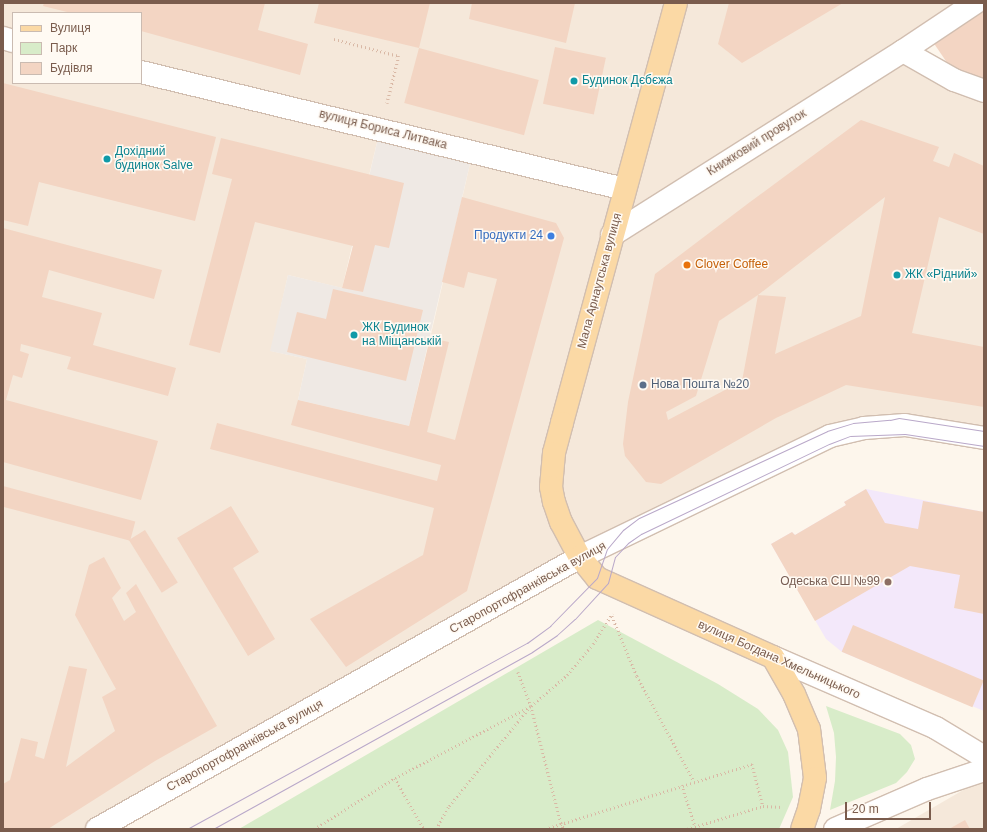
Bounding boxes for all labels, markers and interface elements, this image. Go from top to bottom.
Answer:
legend [12,12,142,84]
text: Вулиця [50,21,91,35]
text: Парк [50,41,77,55]
text: Будівля [50,61,92,75]
place label: Будинок Дєбєжа [582,74,673,88]
marker: Будинок Дєбєжа [569,76,579,86]
street label: вулиця Бориса Литвака [318,107,448,153]
street label: Книжковий провулок [705,107,809,179]
place label: Дохідний будинок Salve [115,145,193,173]
marker: Дохідний будинок Salve [102,154,112,164]
street label: Мала Арнаутська вулиця [575,212,625,350]
place label: Продукти 24 [474,229,543,243]
marker: Продукти 24 [546,231,556,241]
place label: Clover Coffee [695,258,768,272]
marker: Clover Coffee [682,260,692,270]
place label: ЖК «Рідний» [905,268,977,282]
marker: ЖК «Рідний» [892,270,902,280]
place label: ЖК Будинок на Міщанській [362,321,441,349]
marker: ЖК Будинок на Міщанській [349,330,359,340]
place label: Нова Пошта №20 [651,378,749,392]
marker: Нова Пошта №20 [638,380,648,390]
street label: Старопортофранківська вулиця [447,539,609,637]
place label: Одеська СШ №99 [780,575,880,589]
marker: Одеська СШ №99 [883,577,893,587]
street label: вулиця Богдана Хмельницького [696,618,862,702]
street label: Старопортофранківська вулиця [164,697,326,795]
scale bar [847,794,933,820]
text: 20 m [852,802,879,816]

